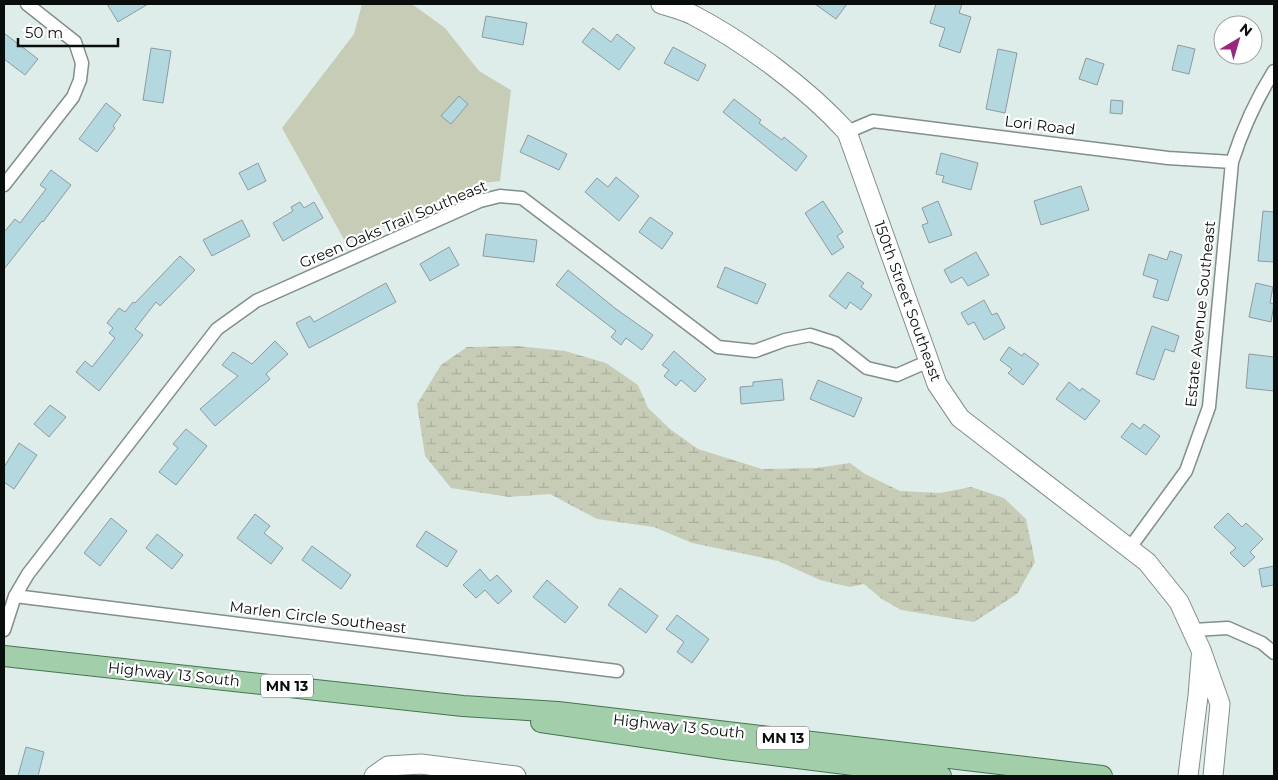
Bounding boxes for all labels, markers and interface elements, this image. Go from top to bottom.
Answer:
scale bar [18,15,118,47]
north arrow [1213,15,1263,65]
text: N [1236,19,1256,40]
text: 50 m [25,23,63,42]
street label: Lori Road [1003,111,1077,139]
street label: Green Oaks Trail Southeast [296,176,490,272]
street label: 150th Street Southeast [870,218,946,384]
street label: Estate Avenue Southeast [1181,220,1219,408]
street label: Marlen Circle Southeast [228,597,408,637]
street label: Highway 13 South [107,658,241,690]
road number: MN 13 [261,674,313,698]
street label: Highway 13 South [612,710,746,742]
road number: MN 13 [757,726,809,750]

